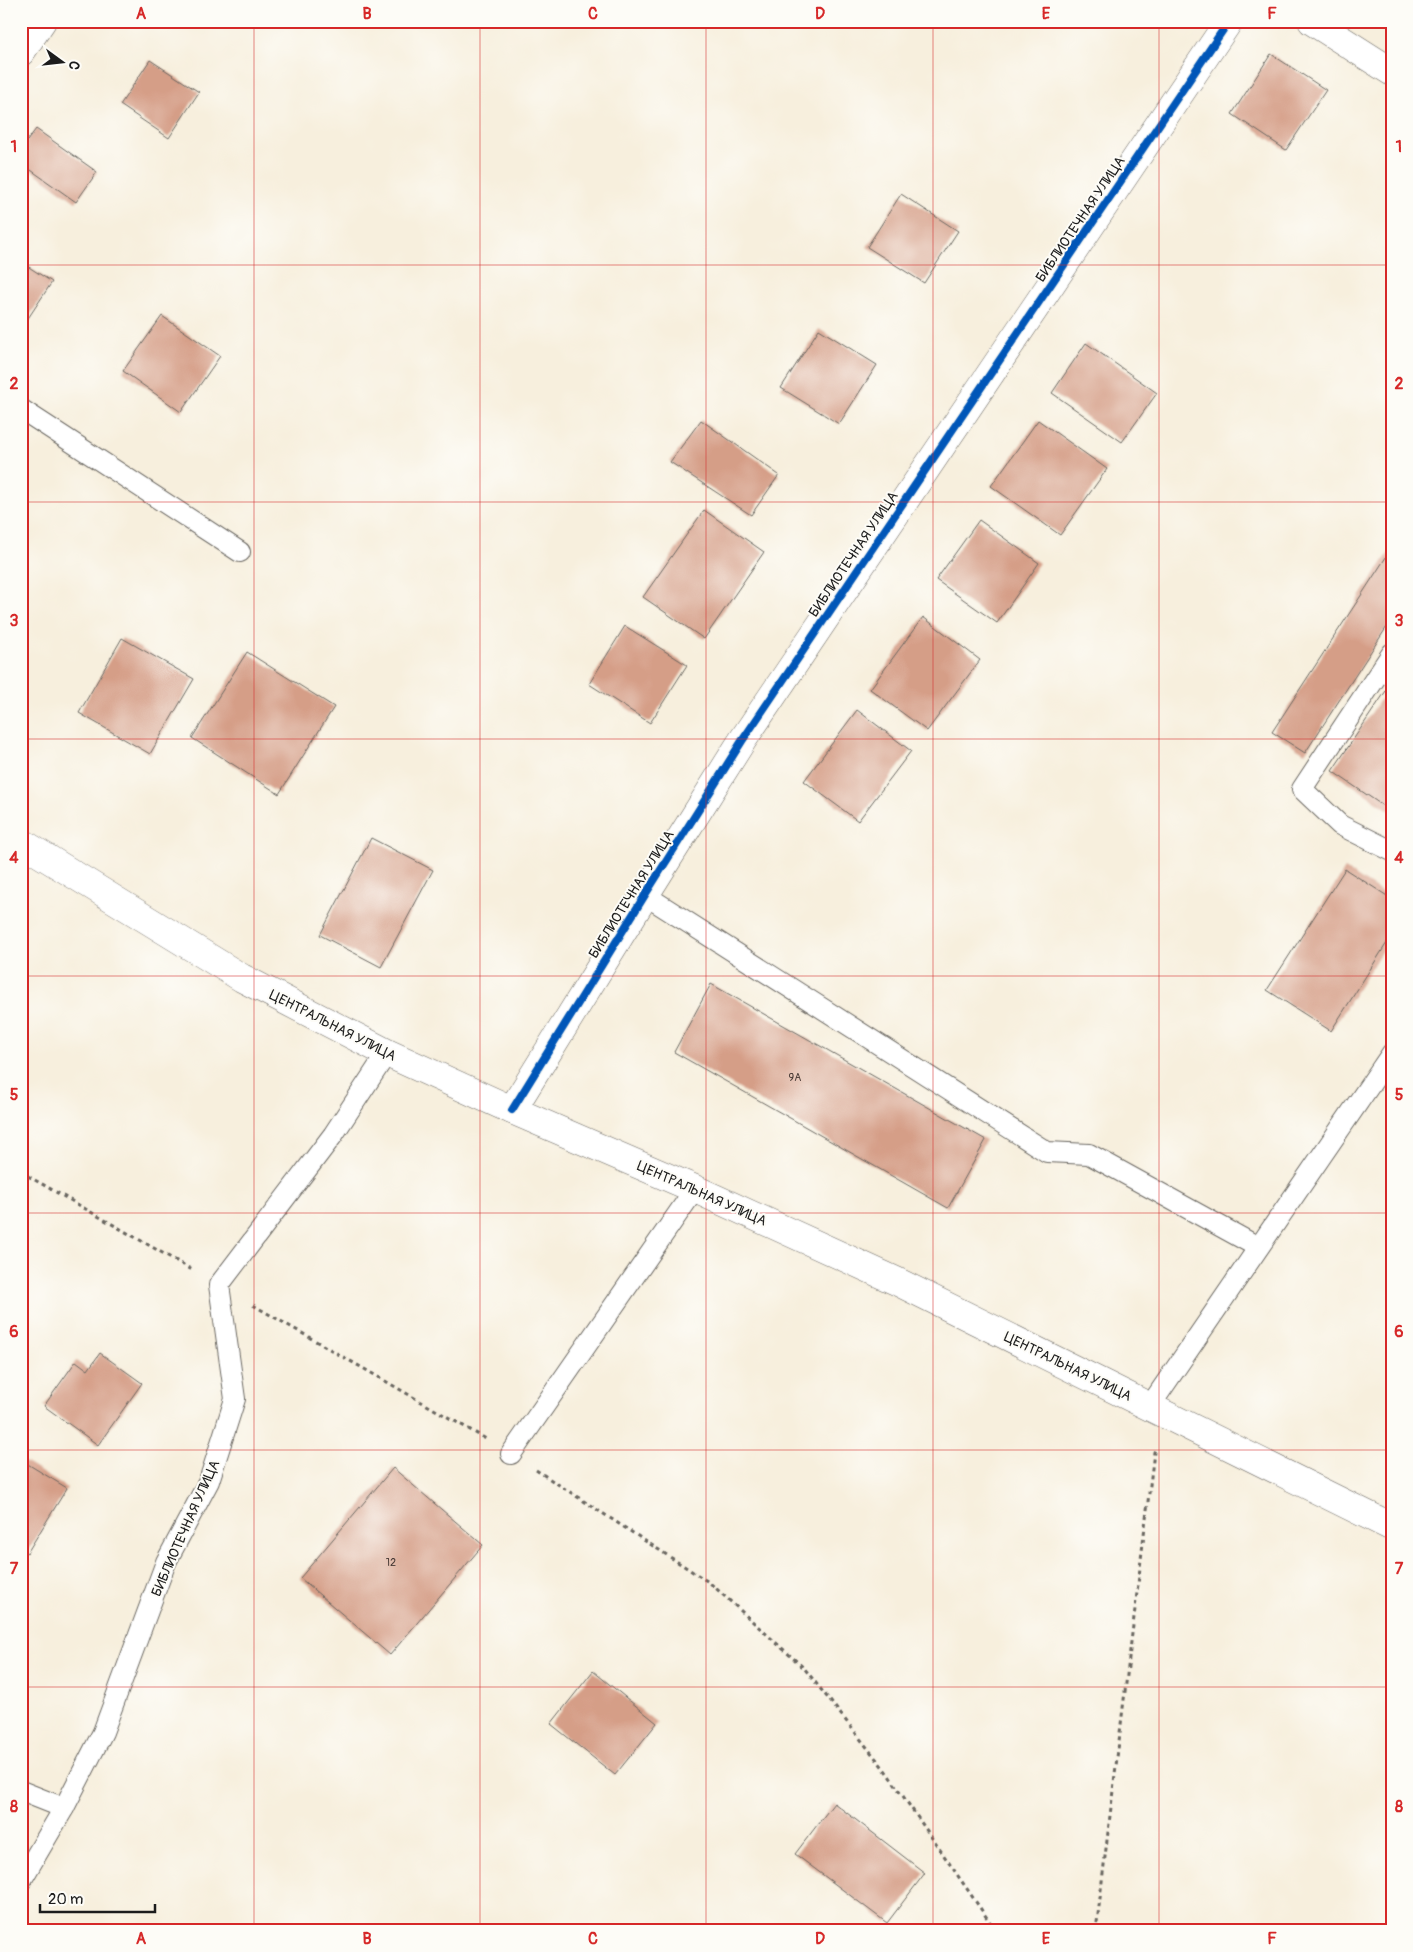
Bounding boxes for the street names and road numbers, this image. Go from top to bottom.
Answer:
street label: БИБЛИОТЕЧНАЯ УЛИЦА [1032,153,1129,285]
street label: БИБЛИОТЕЧНАЯ УЛИЦА [805,488,902,620]
street label: БИБЛИОТЕЧНАЯ УЛИЦА [585,827,678,961]
street label: ЦЕНТРАЛЬНАЯ УЛИЦА [267,986,399,1065]
street label: ЦЕНТРАЛЬНАЯ УЛИЦА [634,1157,769,1230]
street label: ЦЕНТРАЛЬНАЯ УЛИЦА [1001,1328,1134,1405]
street label: БИБЛИОТЕЧНАЯ УЛИЦА [148,1457,223,1599]

